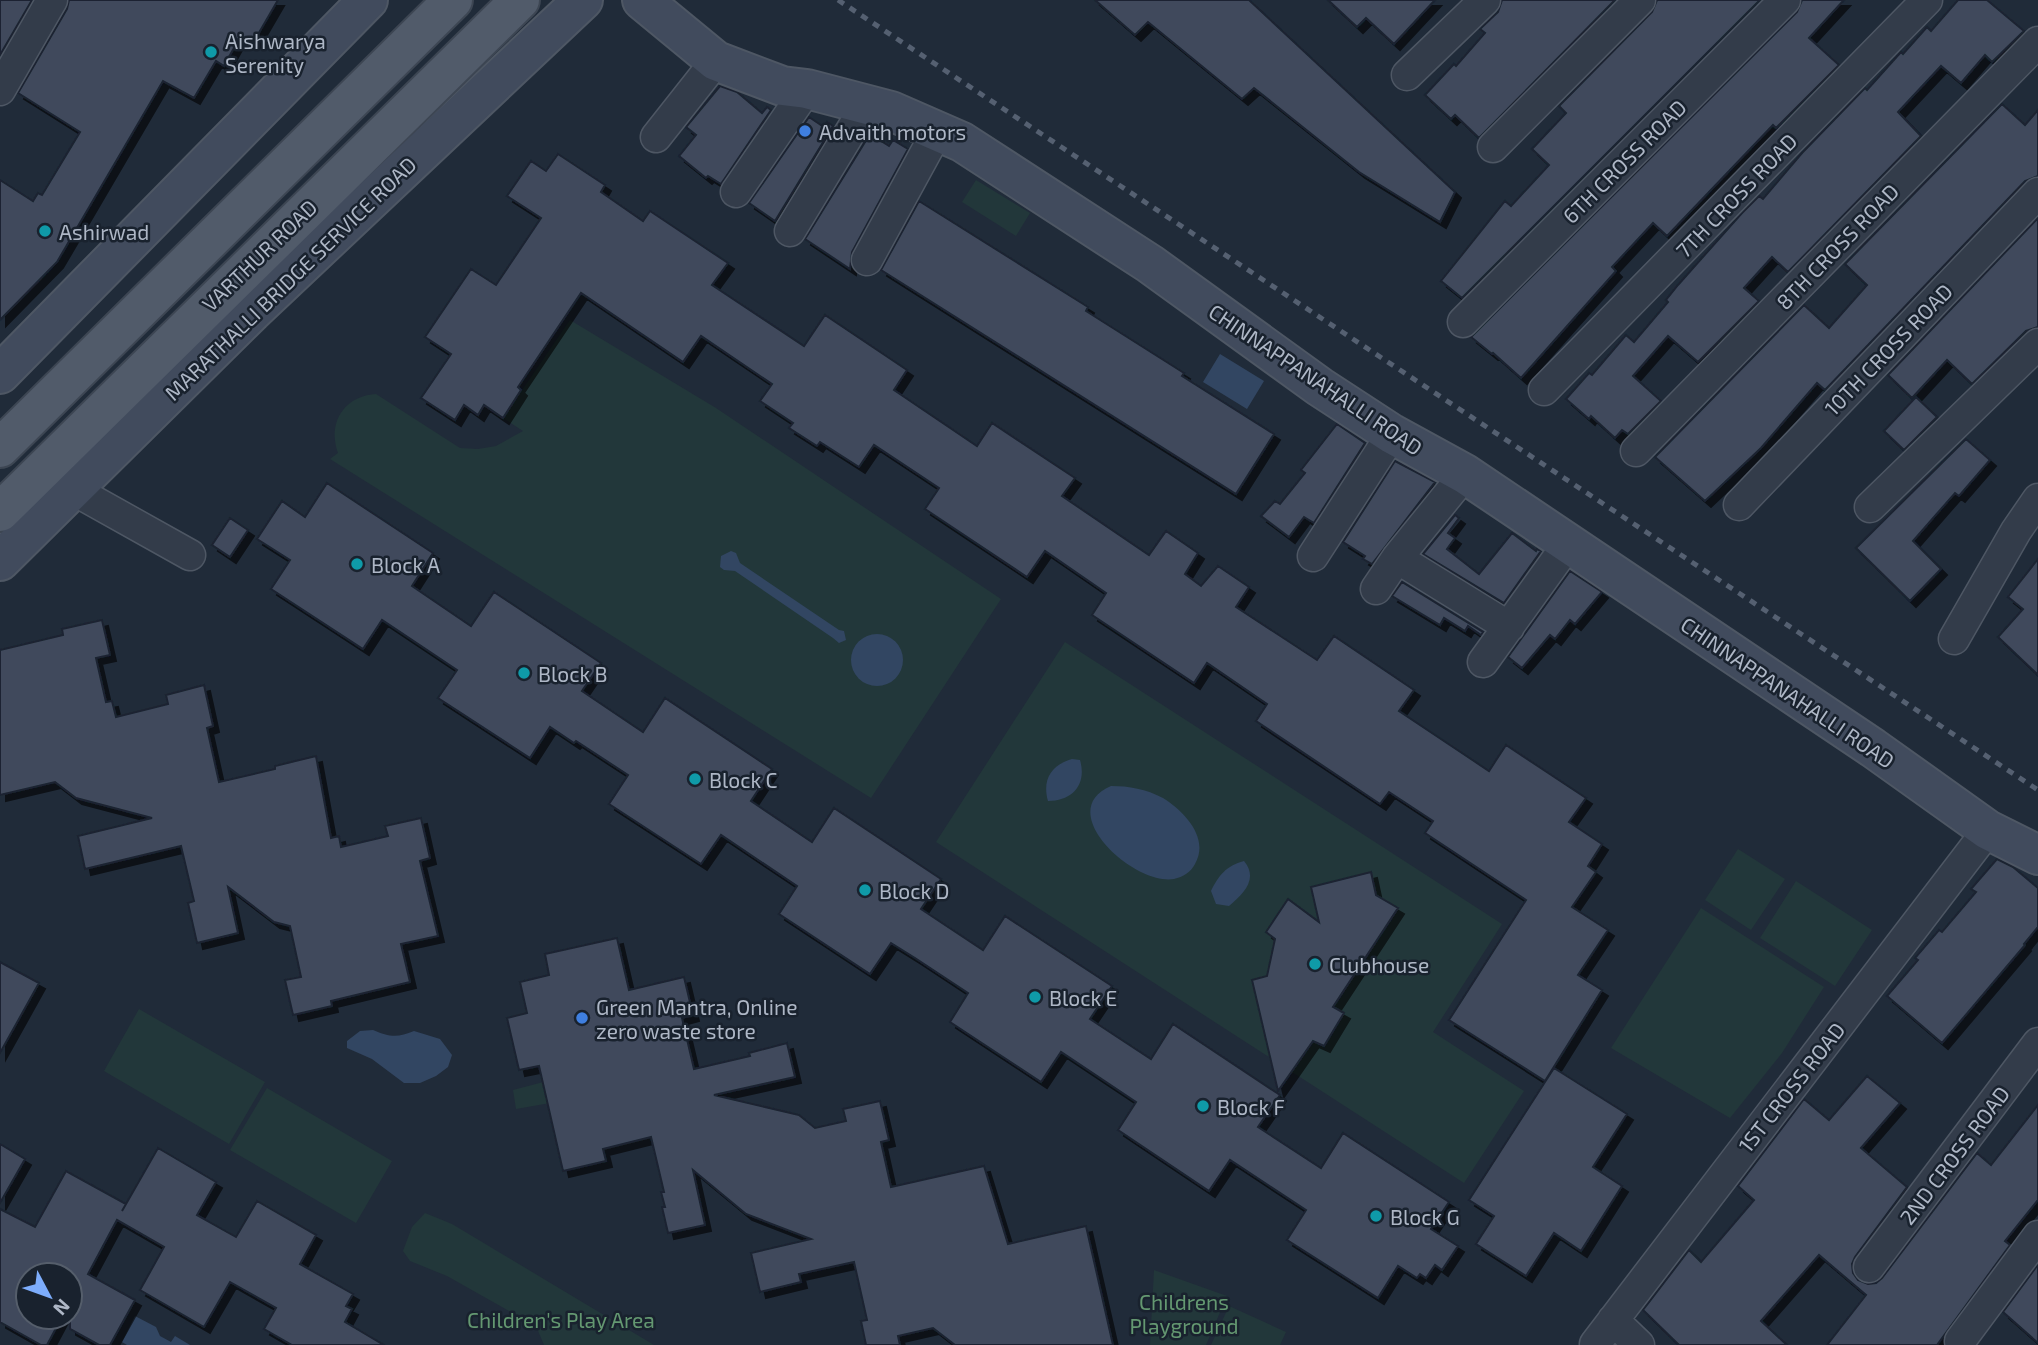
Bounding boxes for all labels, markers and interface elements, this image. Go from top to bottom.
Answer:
place label: Aishwarya Serenity [225,28,326,77]
marker: Aishwarya Serenity [203,44,219,60]
street label: 6TH CROSS ROAD [1557,94,1691,228]
place label: Advaith motors [819,119,966,144]
marker: Advaith motors [797,123,813,139]
street label: 7TH CROSS ROAD [1670,128,1802,262]
street label: MARATHALLI BRIDGE SERVICE ROAD [159,151,421,405]
street label: 8TH CROSS ROAD [1771,178,1903,314]
street label: VARTHUR ROAD [196,194,322,316]
place label: Ashirwad [59,219,149,244]
marker: Ashirwad [37,223,53,239]
street label: 10TH CROSS ROAD [1819,278,1957,420]
street label: CHINNAPPANAHALLI ROAD [1205,298,1427,460]
place label: Block A [371,552,440,577]
marker: Block A [349,556,365,572]
street label: CHINNAPPANAHALLI ROAD [1677,611,1899,773]
place label: Block B [538,661,608,686]
marker: Block B [516,665,532,681]
place label: Block C [709,767,778,792]
marker: Block C [687,771,703,787]
place label: Block D [879,878,950,903]
marker: Block D [857,882,873,898]
place label: Clubhouse [1329,952,1429,977]
marker: Clubhouse [1307,956,1323,972]
place label: Block E [1049,985,1117,1010]
marker: Block E [1027,989,1043,1005]
place label: Green Mantra, Online zero waste store [596,994,798,1043]
marker: Green Mantra, Online zero waste store [574,1010,590,1026]
street label: 1ST CROSS ROAD [1733,1017,1849,1157]
street label: 2ND CROSS ROAD [1894,1081,2014,1229]
place label: Block F [1217,1094,1285,1119]
marker: Block F [1195,1098,1211,1114]
place label: Block G [1390,1204,1460,1229]
marker: Block G [1368,1208,1384,1224]
north arrow [14,1261,84,1331]
park label: Childrens Playground [1129,1289,1239,1338]
text: N [49,1295,75,1320]
park label: Children's Play Area [467,1307,655,1332]

